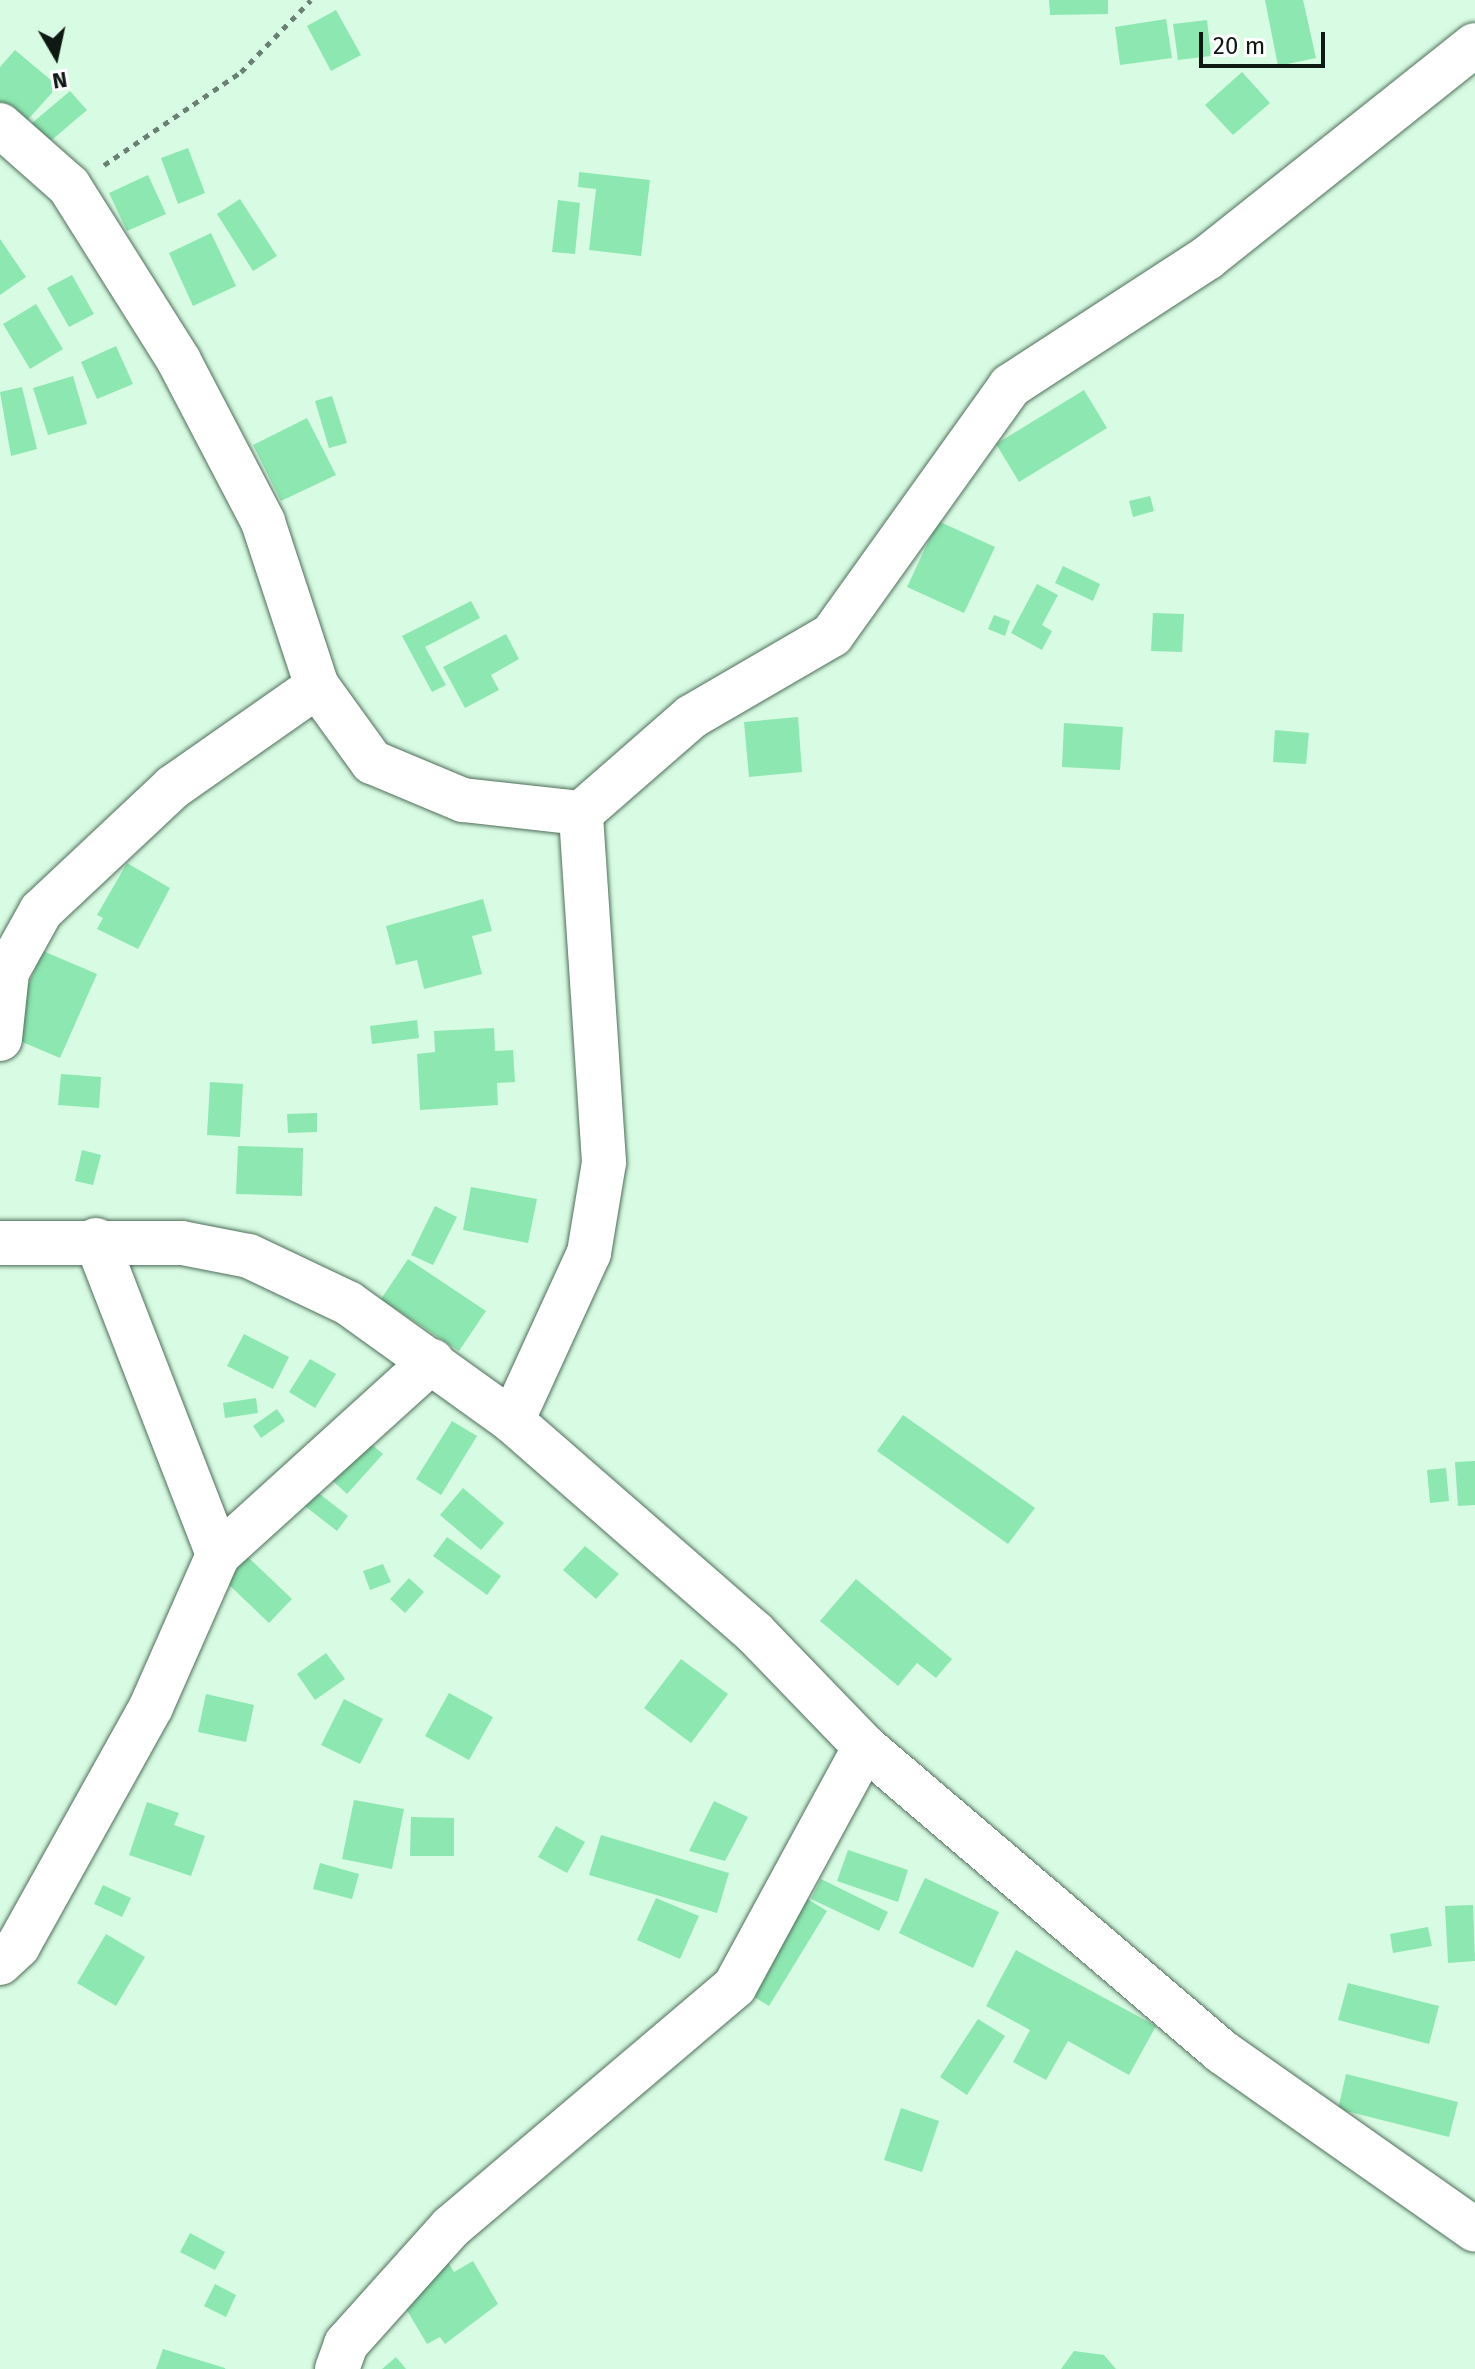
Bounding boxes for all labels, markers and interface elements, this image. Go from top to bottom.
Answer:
north arrow [16,16,96,96]
scale bar [1203,16,1329,66]
text: 20 m [1213,32,1265,60]
text: N [51,66,69,95]

